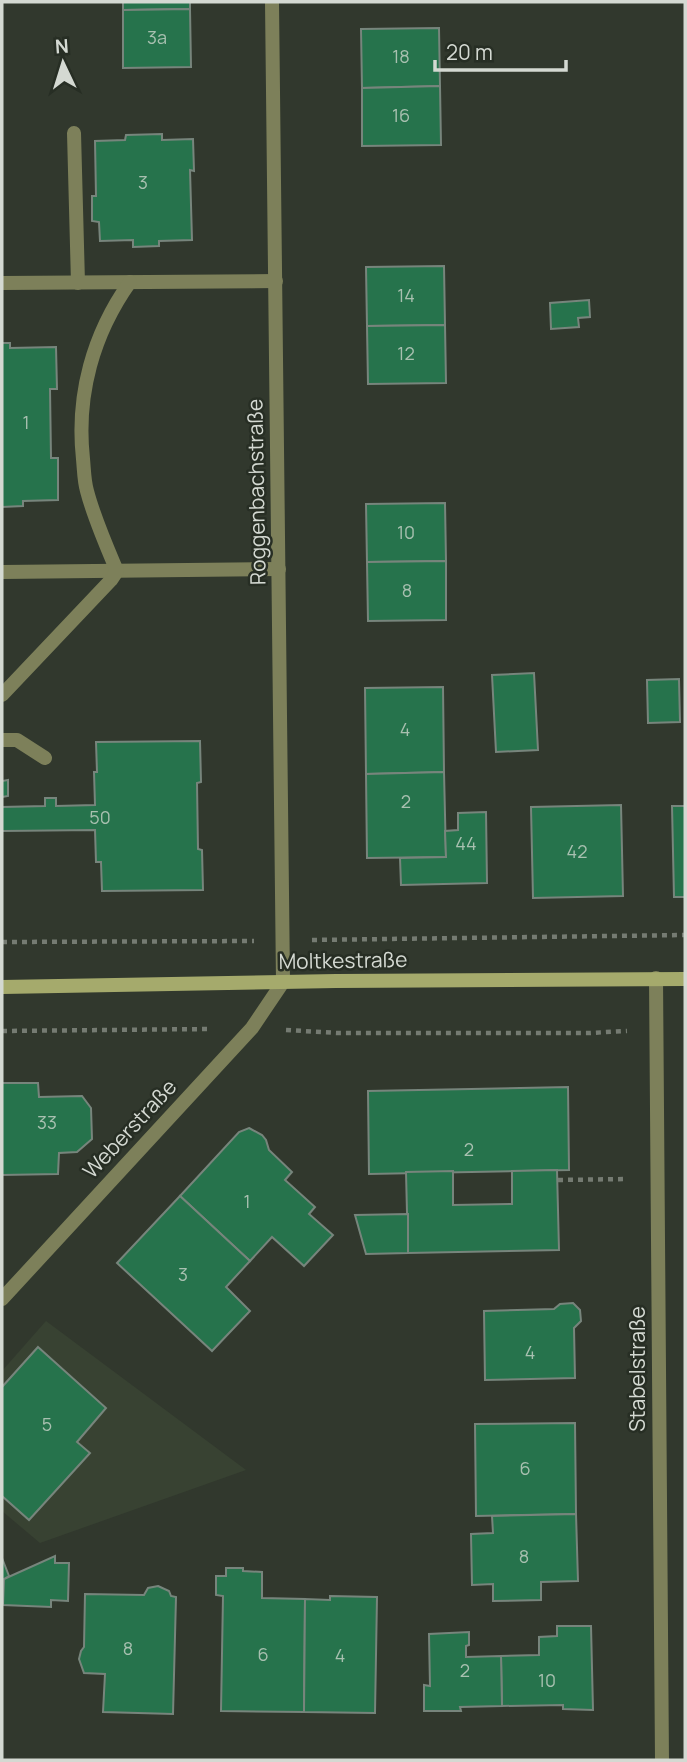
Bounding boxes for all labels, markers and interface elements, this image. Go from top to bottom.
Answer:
house number: 3a [147,25,167,49]
north arrow [28,28,98,98]
scale bar [435,28,566,72]
text: N [54,33,70,59]
text: 20 m [446,38,493,66]
house number: 18 [392,44,410,68]
house number: 16 [392,103,410,127]
house number: 3 [138,170,148,194]
house number: 14 [397,283,415,307]
house number: 12 [397,341,415,365]
street label: Roggenbachstraße [240,399,272,585]
house number: 1 [22,410,30,434]
house number: 10 [397,520,415,544]
house number: 8 [402,578,412,602]
house number: 4 [400,717,410,741]
house number: 2 [401,789,411,813]
house number: 50 [89,805,111,829]
house number: 44 [455,831,477,855]
house number: 42 [567,839,587,863]
street label: Moltkestraße [278,945,408,975]
street label: Weberstraße [76,1073,182,1184]
house number: 33 [37,1110,57,1134]
house number: 2 [464,1137,474,1161]
house number: 1 [243,1189,251,1213]
house number: 3 [178,1262,188,1286]
street label: Stabelstraße [623,1306,651,1432]
house number: 4 [525,1340,535,1364]
house number: 5 [42,1412,52,1436]
house number: 6 [519,1456,531,1480]
house number: 8 [519,1544,529,1568]
house number: 8 [123,1636,133,1660]
house number: 6 [257,1642,269,1666]
house number: 4 [335,1643,345,1667]
house number: 2 [460,1658,470,1682]
house number: 10 [538,1668,556,1692]

